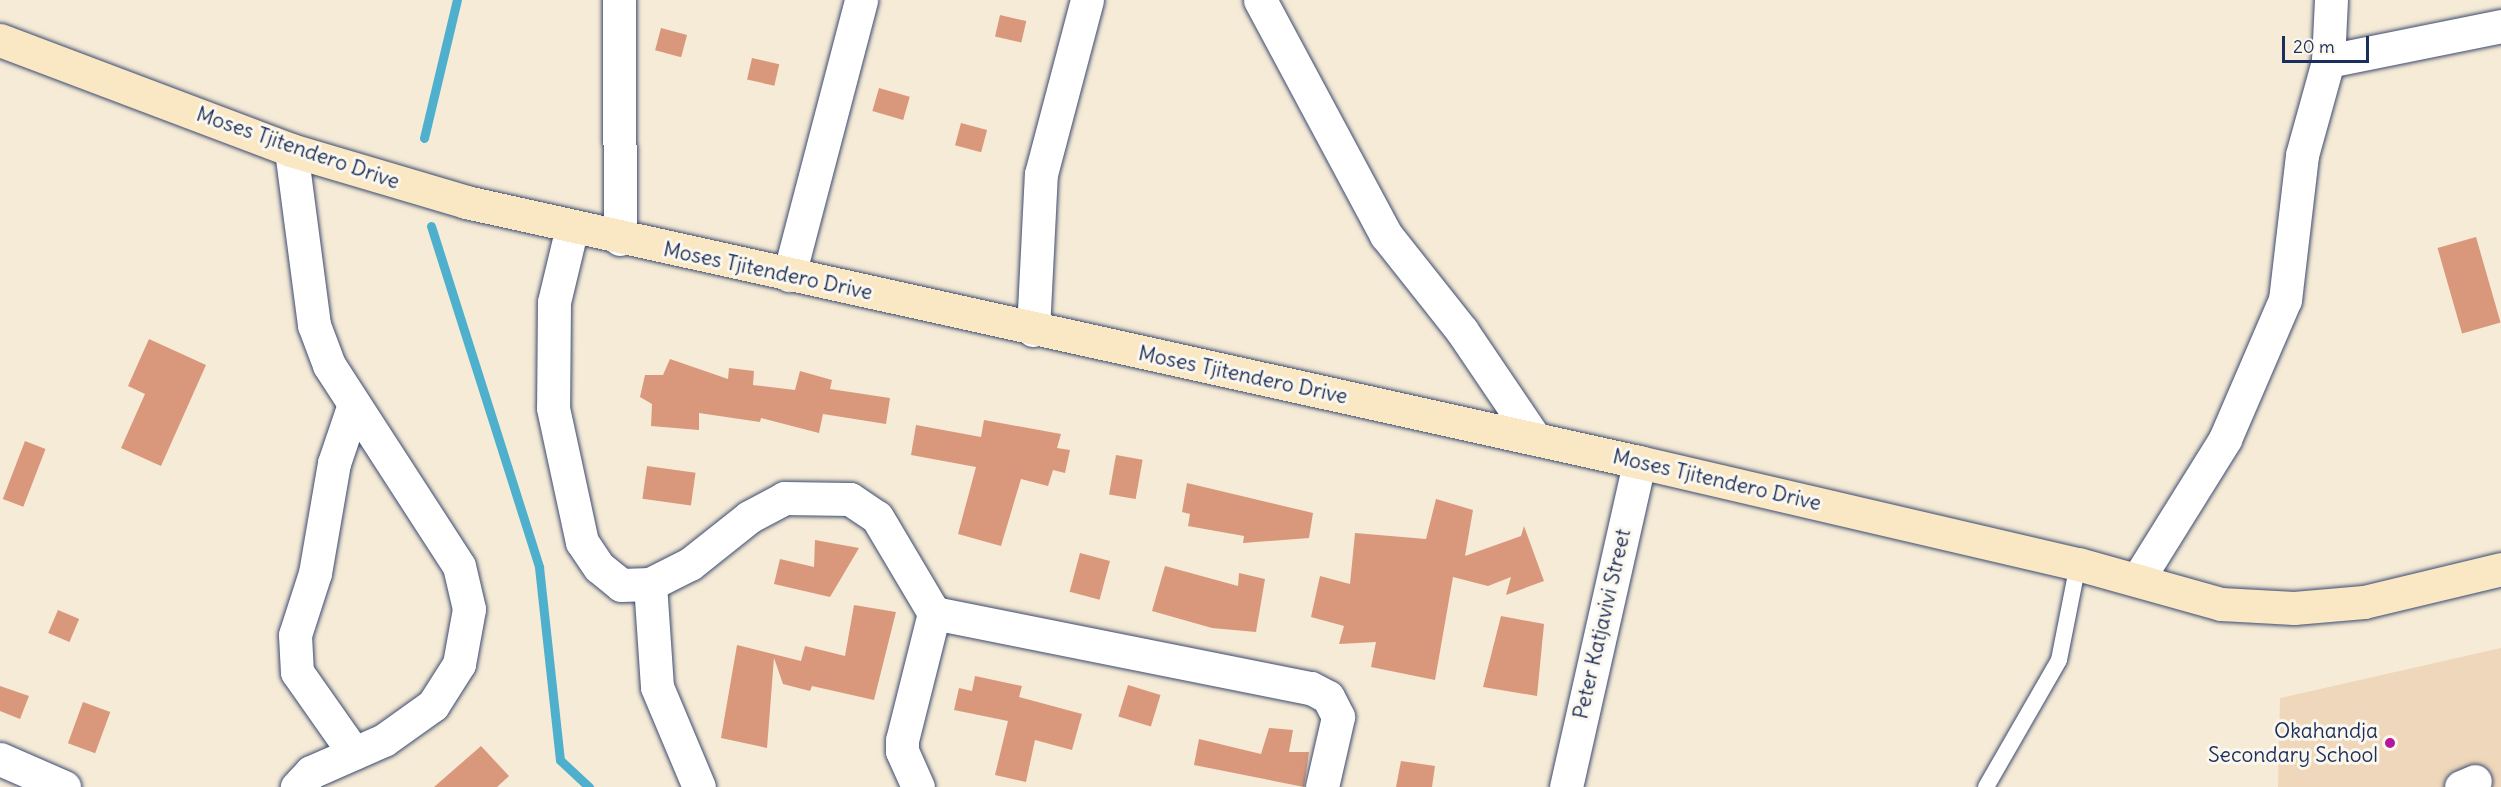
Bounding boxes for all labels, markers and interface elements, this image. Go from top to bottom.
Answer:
scale bar [2285,24,2372,62]
text: 20 m [2293,35,2335,58]
street label: Moses Tjitendero Drive [193,101,403,195]
street label: Moses Tjitendero Drive [661,237,875,305]
street label: Moses Tjitendero Drive [1136,341,1350,409]
street label: Moses Tjitendero Drive [1610,444,1824,516]
street label: Peter Katjavivi Street [1568,527,1636,721]
place label: Okahandja Secondary School [2208,718,2378,768]
marker: Okahandja Secondary School [2383,736,2397,750]

